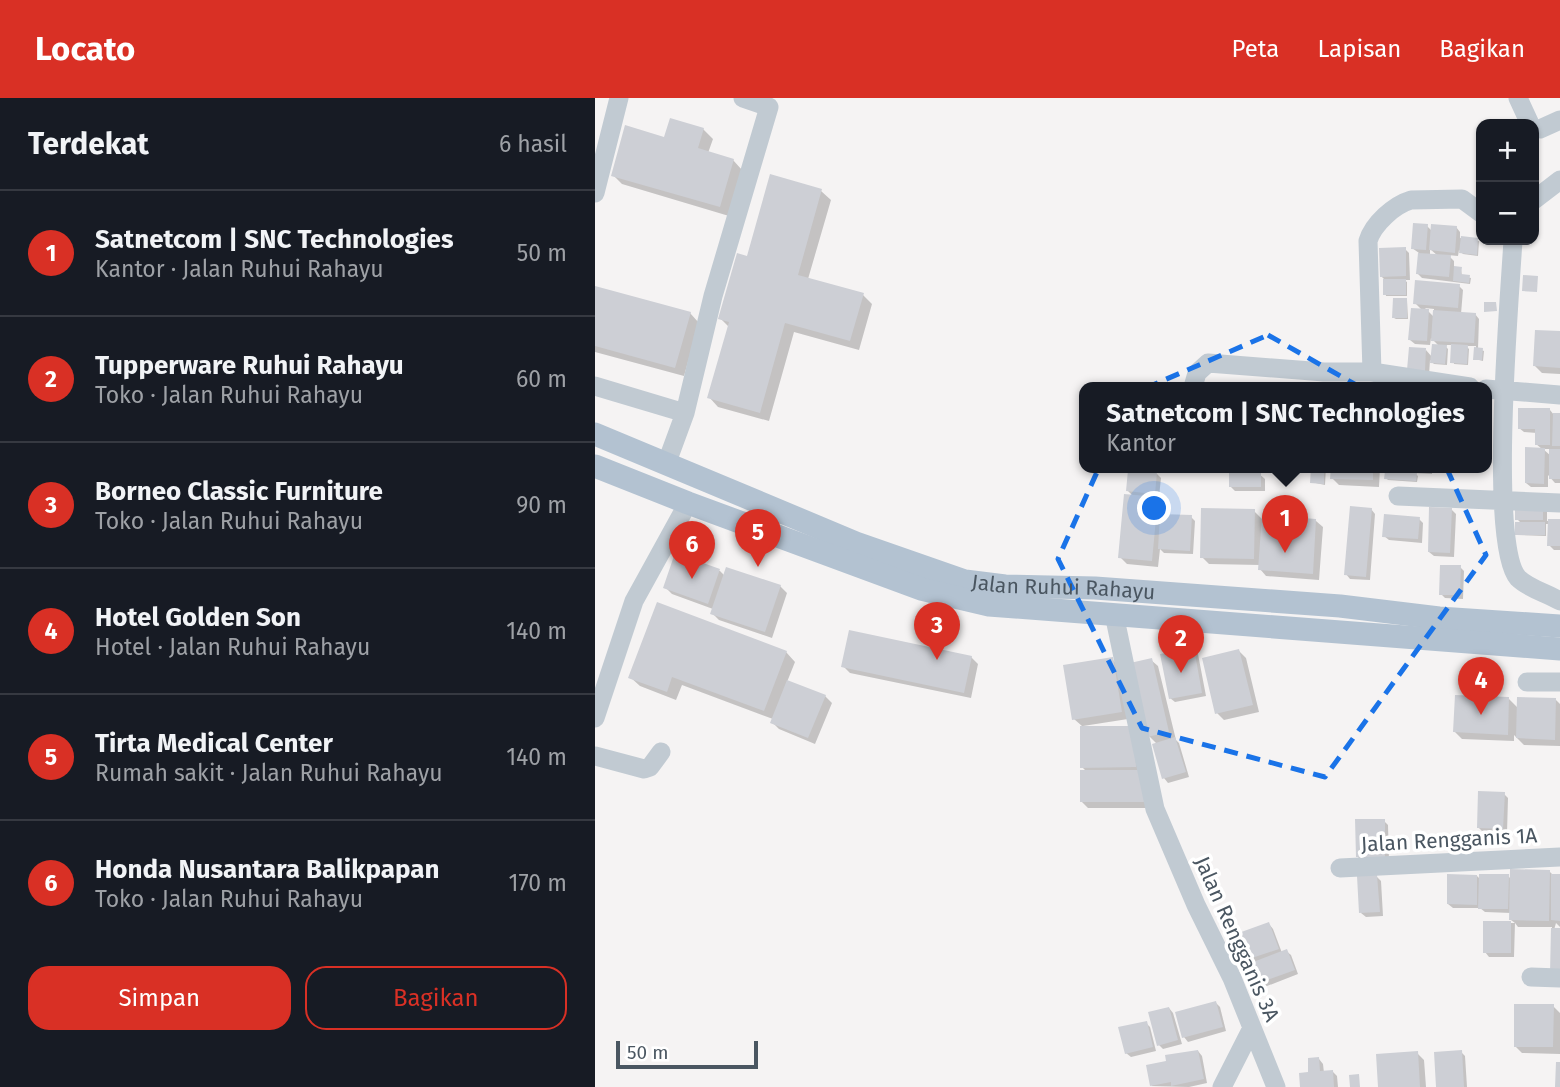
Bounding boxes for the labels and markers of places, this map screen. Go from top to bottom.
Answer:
pin: 1 [1262,495,1308,553]
pin: 5 [735,509,781,567]
pin: 6 [669,521,715,579]
pin: 3 [914,602,960,660]
pin: 2 [1158,615,1204,673]
pin: 4 [1458,657,1504,715]

